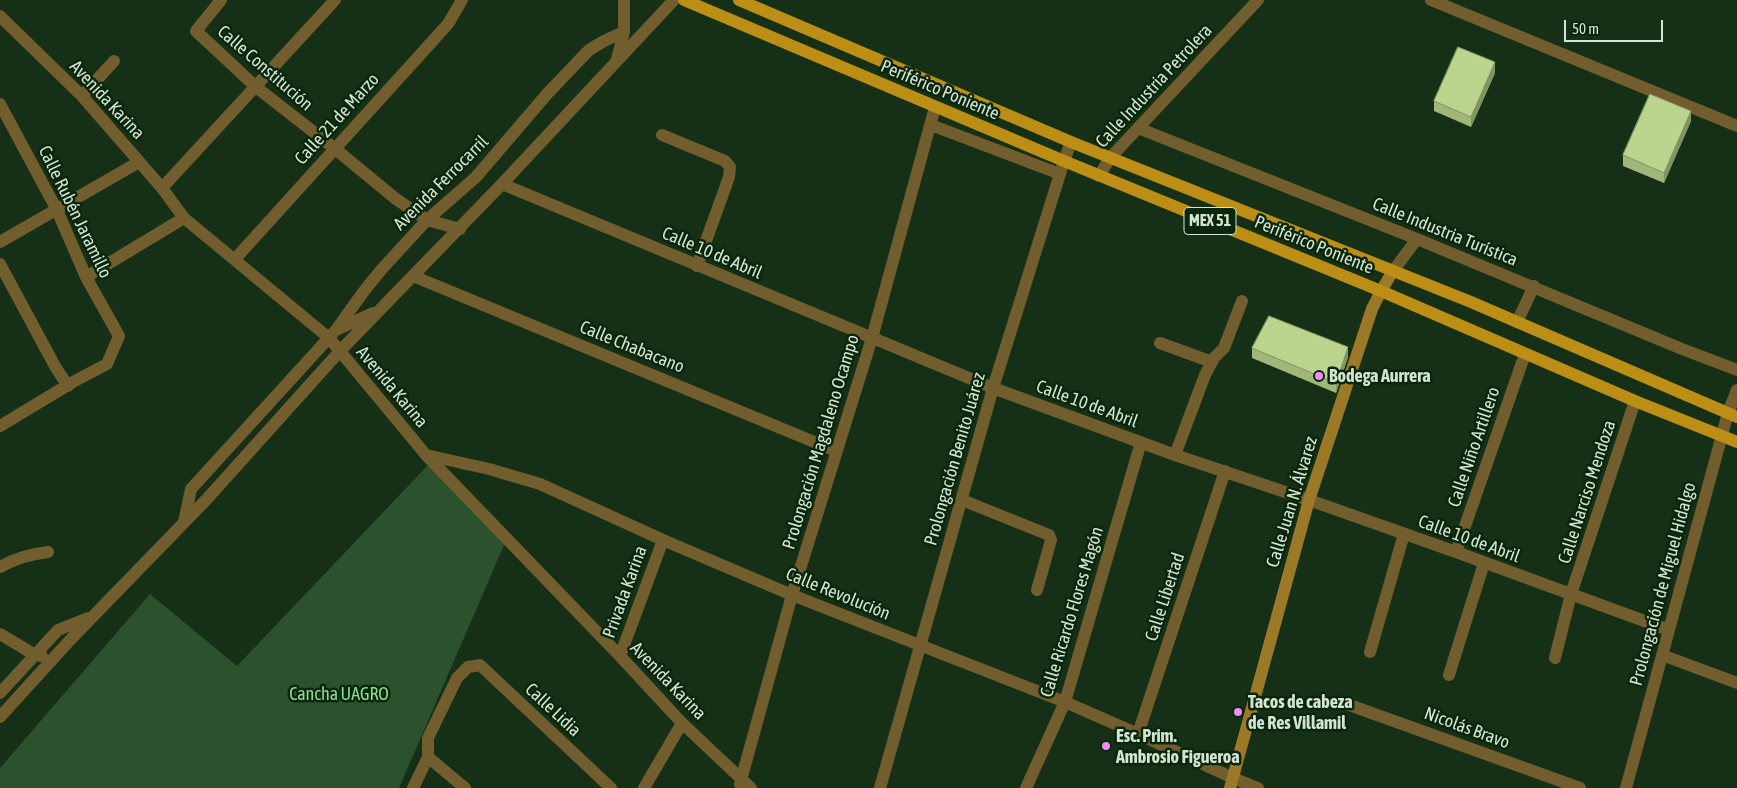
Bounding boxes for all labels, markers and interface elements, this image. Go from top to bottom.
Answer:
scale bar [1567,10,1666,42]
street label: Calle Industria Petrolera [1091,20,1217,152]
text: 50 m [1572,20,1599,37]
street label: Calle Constitución [213,21,317,115]
street label: Periférico Poniente [878,55,1002,125]
street label: Avenida Karina [65,56,149,144]
street label: Calle 21 de Marzo [290,69,384,169]
street label: Avenida Ferrocarril [389,131,493,235]
street label: Calle Rubén Jaramillo [34,142,116,282]
street label: Calle Industria Turística [1369,193,1521,271]
road number: MEX 51 [1184,208,1236,235]
street label: Periférico Poniente [1251,211,1377,279]
street label: Calle 10 de Abril [659,222,765,284]
street label: Calle Chabacano [577,316,687,378]
street label: Prolongación Magdaleno Ocampo [778,332,864,552]
street label: Avenida Karina [352,342,432,432]
place label: Bodega Aurrera [1329,365,1431,387]
street label: Prolongación Benito Juárez [920,370,990,548]
marker: Bodega Aurrera [1313,370,1325,382]
street label: Calle 10 de Abril [1033,376,1141,432]
street label: Calle Niño Artillero [1443,384,1505,510]
street label: Calle Narciso Mendoza [1554,418,1620,566]
street label: Calle Juan N. Álvarez [1262,434,1322,570]
street label: Prolongación de Miguel Hidalgo [1625,480,1701,688]
street label: Calle 10 de Abril [1415,511,1523,567]
street label: Calle Ricardo Flores Magón [1036,524,1108,700]
street label: Privada Karina [598,543,652,641]
street label: Calle Libertad [1141,550,1189,644]
street label: Calle Revolución [783,563,893,625]
street label: Avenida Karina [626,638,710,724]
street label: Calle Lidia [521,679,585,741]
park label: Cancha UAGRO [289,683,389,705]
place label: Tacos de cabeza de Res Villamil [1248,691,1353,734]
street label: Nicolás Bravo [1421,703,1513,753]
marker: Tacos de cabeza de Res Villamil [1232,706,1244,718]
place label: Esc. Prim. Ambrosio Figueroa [1116,725,1240,768]
marker: Esc. Prim. Ambrosio Figueroa [1100,740,1112,752]

